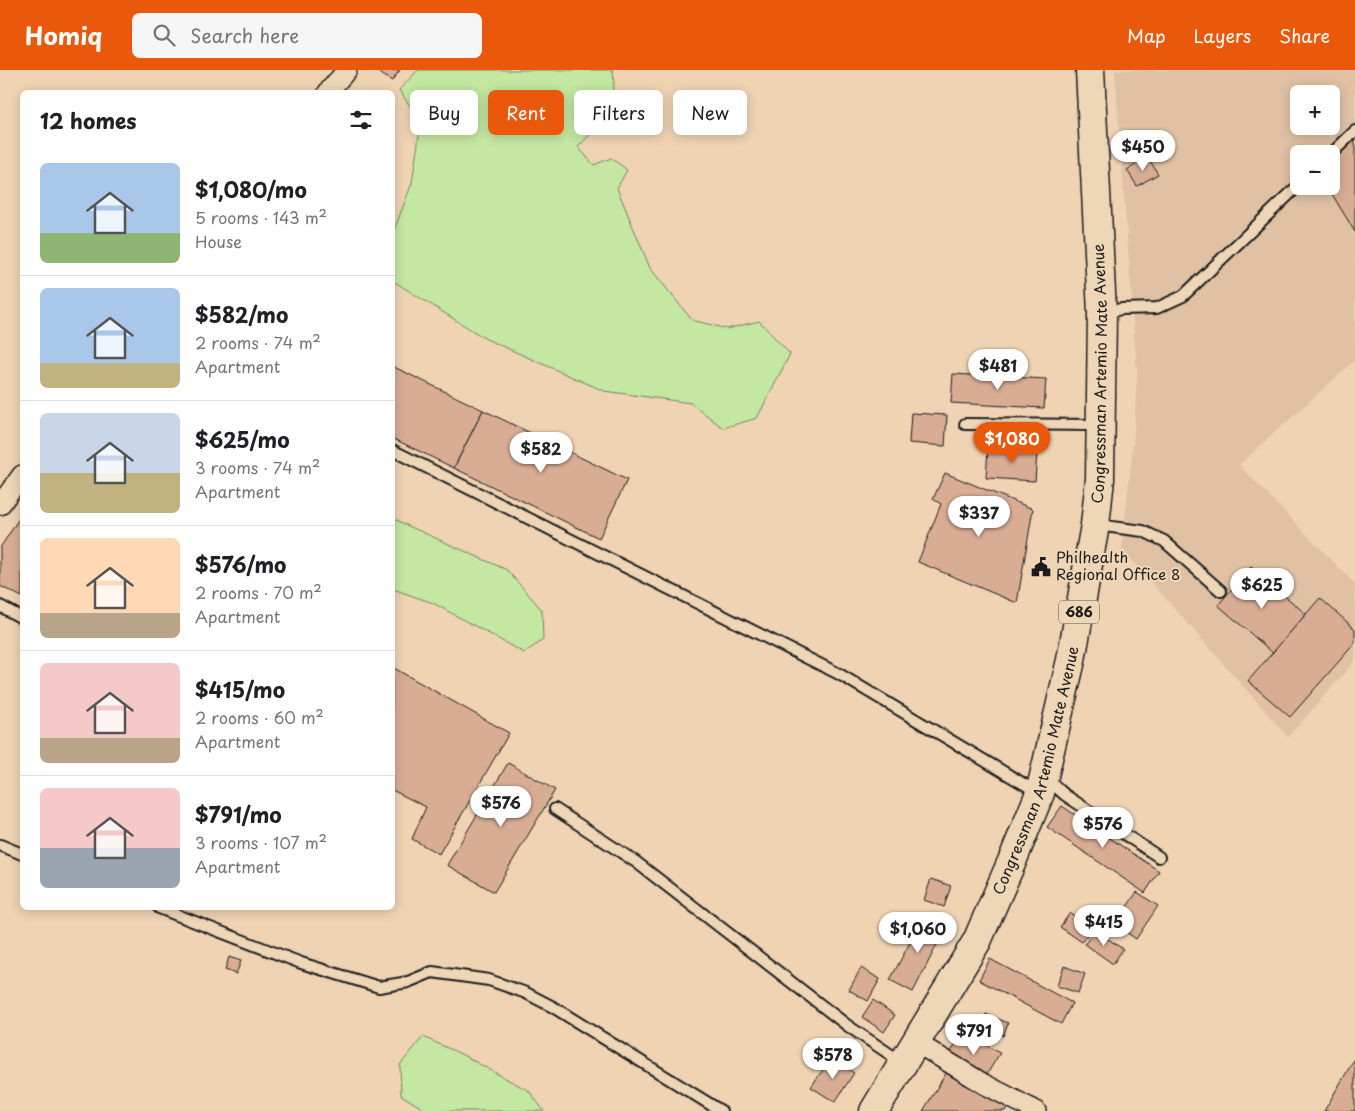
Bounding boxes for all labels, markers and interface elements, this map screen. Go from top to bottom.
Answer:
search box [132,13,482,58]
text: Homiq [25,17,102,53]
icon: search [150,21,178,49]
text: Search here [190,21,299,49]
text: Map [1127,22,1166,49]
text: Layers [1194,22,1251,49]
text: Share [1279,22,1330,49]
map controls [1290,85,1340,195]
button: + [1290,85,1340,135]
chip: Buy [410,90,478,135]
chip: Rent [488,90,564,135]
chip: Filters [574,90,663,135]
chip: New [673,90,747,135]
text: 12 homes [40,104,137,136]
icon: filters [347,106,375,134]
pin: $450 [1113,129,1173,172]
text: $450 [1121,134,1165,158]
button: − [1290,145,1340,195]
text: $1,080/mo [195,173,307,205]
icon: home [80,183,140,243]
text: 5 rooms · 143 m² [195,205,327,229]
text: House [195,229,242,253]
street label: Congressman Artemio Mate Avenue [1084,243,1112,504]
text: $582/mo [195,298,288,330]
icon: home [80,308,140,368]
text: 2 rooms · 74 m² [195,330,321,354]
pin: $481 [968,348,1028,391]
text: $481 [979,353,1017,377]
text: Apartment [195,354,280,378]
pin: $1,080 [971,422,1053,464]
text: $625/mo [195,423,290,455]
text: $1,080 [984,426,1040,450]
pin: $582 [511,432,571,474]
icon: home [80,433,140,493]
text: $582 [521,436,561,460]
text: 3 rooms · 74 m² [195,455,320,479]
text: Apartment [195,479,280,503]
pin: $337 [949,496,1009,538]
text: $337 [959,500,999,524]
place label: Philhealth Regional Office 8 [1056,545,1180,585]
text: $576/mo [195,548,286,580]
public building icon: Philhealth Regional Office 8 [1030,556,1052,578]
icon: home [80,558,140,618]
pin: $625 [1232,568,1292,610]
text: $625 [1241,572,1283,596]
text: 2 rooms · 70 m² [195,580,322,604]
road number: 686 [1059,600,1099,624]
text: Apartment [195,604,280,628]
street label: Congressman Artemio Mate Avenue [986,644,1083,898]
text: $415/mo [195,673,285,705]
icon: home [80,683,140,743]
text: 2 rooms · 60 m² [195,705,324,729]
text: Apartment [195,729,280,753]
pin: $576 [471,786,531,828]
text: $576 [481,790,521,814]
text: $791/mo [195,798,282,830]
pin: $576 [1073,806,1133,849]
icon: home [80,808,140,868]
text: $576 [1083,811,1123,835]
text: 3 rooms · 107 m² [195,830,327,854]
text: Apartment [195,854,280,878]
pin: $415 [1074,904,1134,947]
text: $415 [1085,909,1123,933]
pin: $1,060 [877,912,959,954]
text: $1,060 [890,916,946,940]
pin: $791 [944,1014,1004,1056]
text: $791 [956,1018,992,1042]
pin: $578 [803,1038,863,1080]
text: $578 [813,1042,853,1066]

